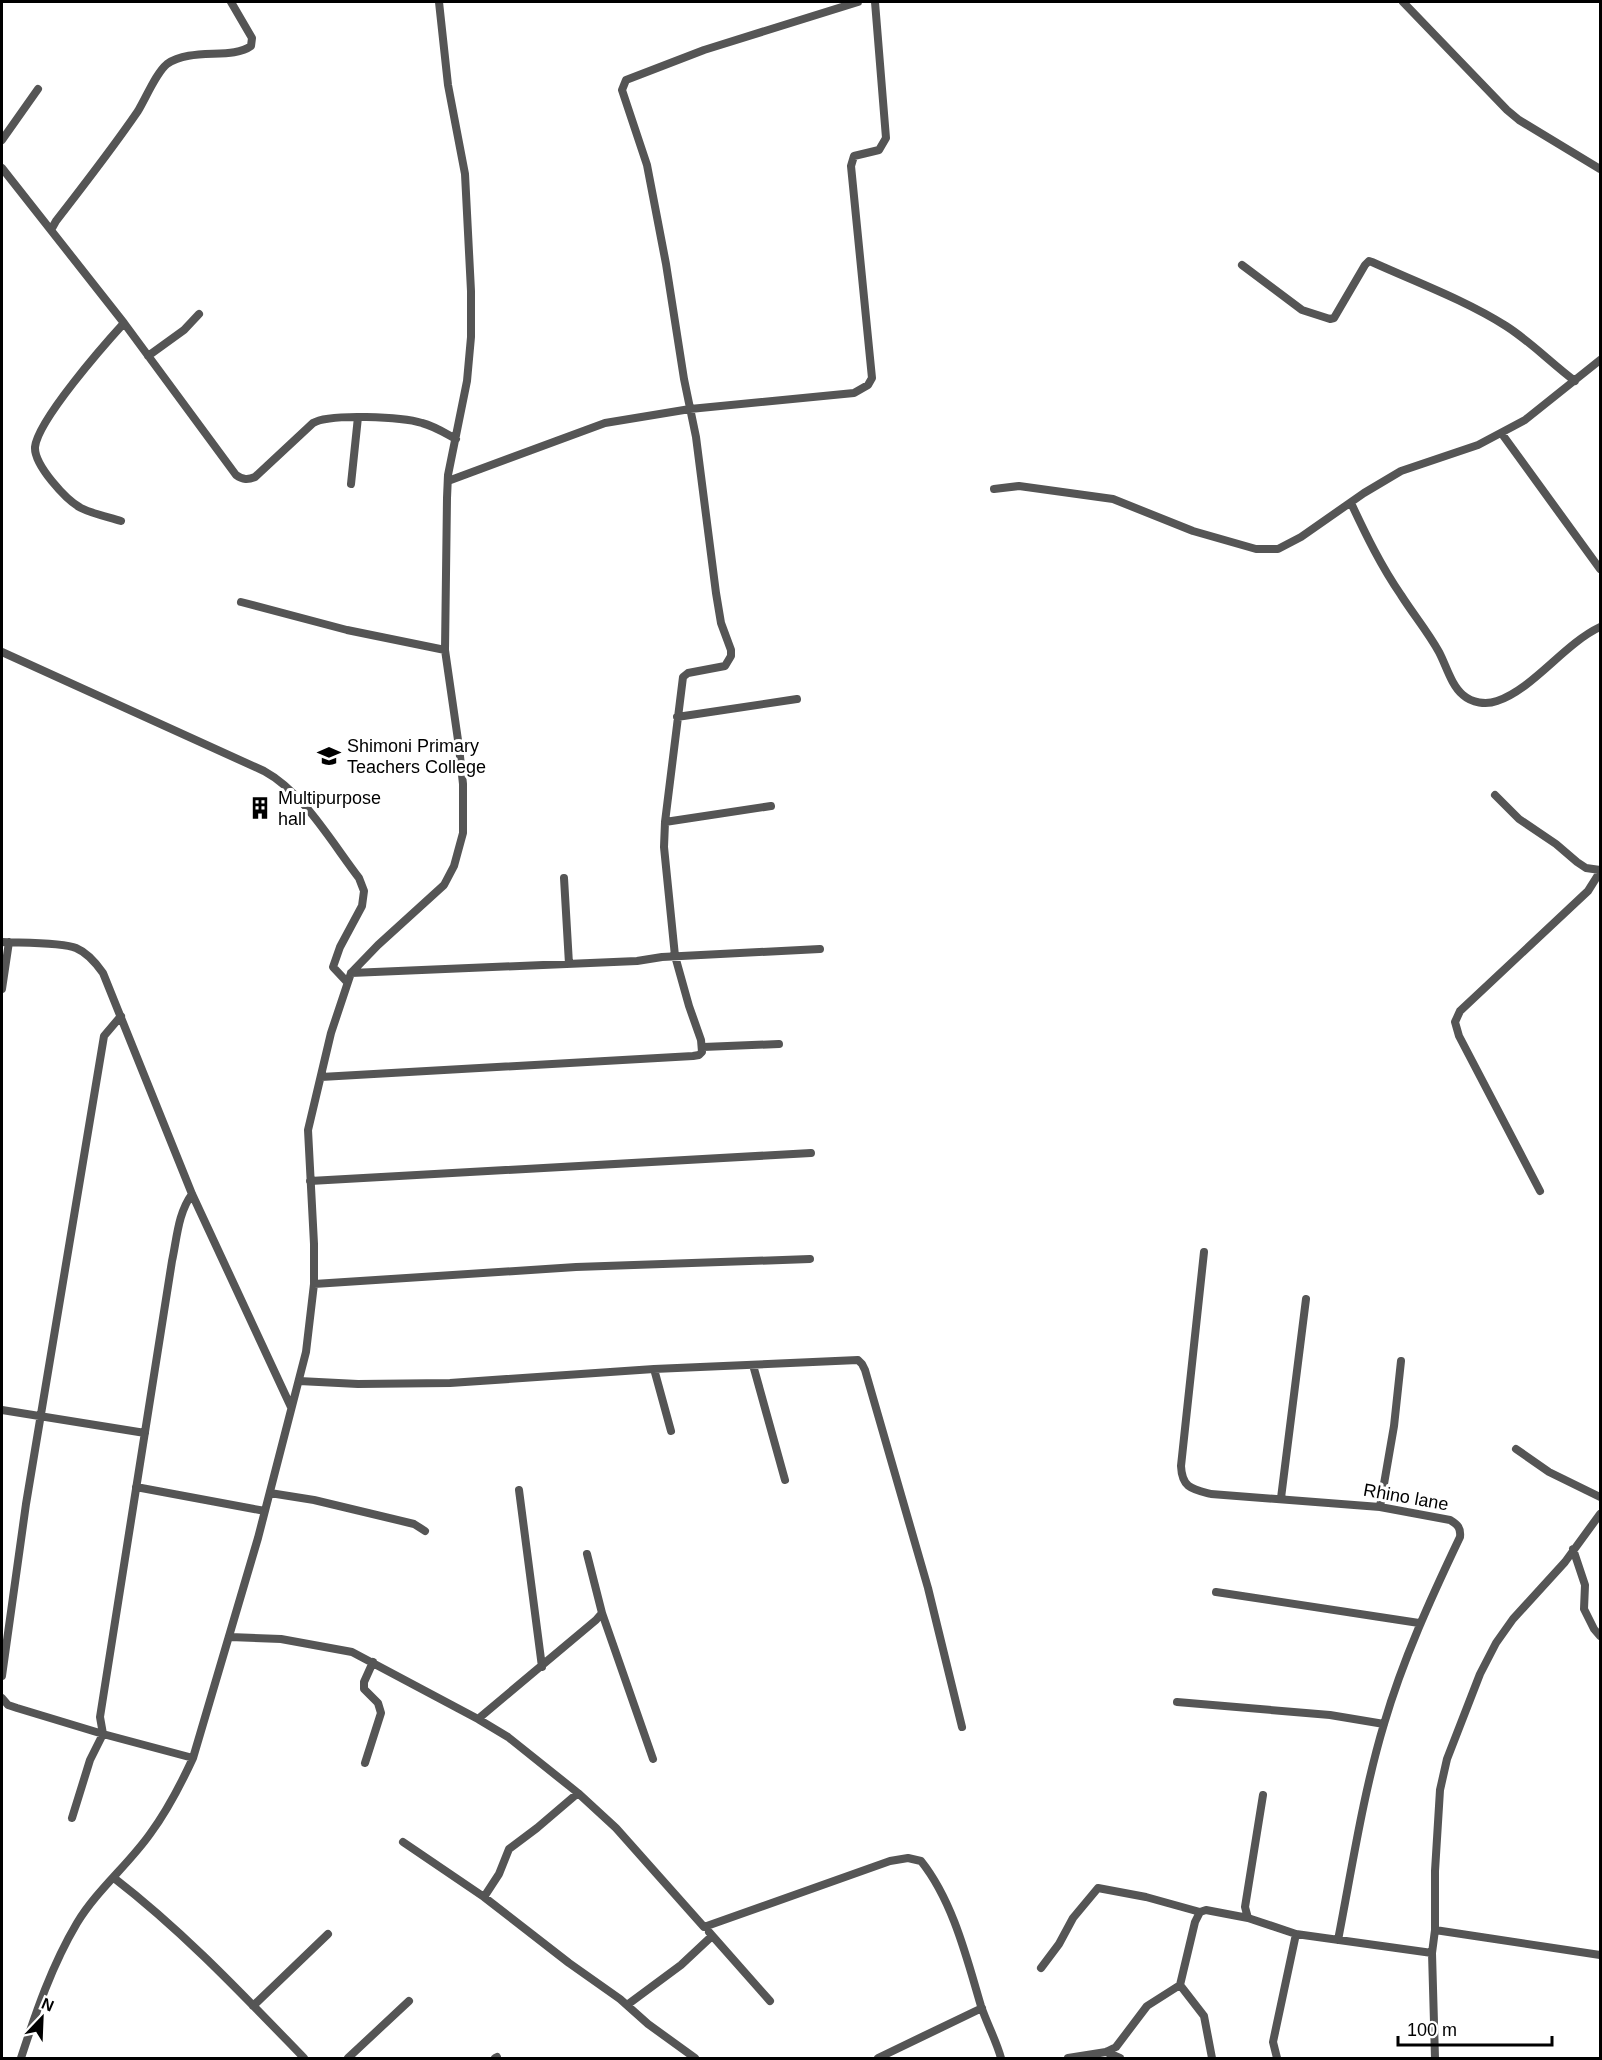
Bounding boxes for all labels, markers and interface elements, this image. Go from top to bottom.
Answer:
place label: Shimoni Primary Teachers College [347,736,486,777]
school or university icon: Shimoni Primary Teachers College [316,743,342,769]
place label: Multipurpose hall [278,788,381,829]
building icon: Multipurpose hall [247,795,273,821]
street label: Rhino lane [1362,1480,1450,1514]
north arrow [12,1988,72,2048]
text: N [39,1995,56,2015]
scale bar [1398,2009,1552,2047]
text: 100 m [1407,2020,1457,2040]

